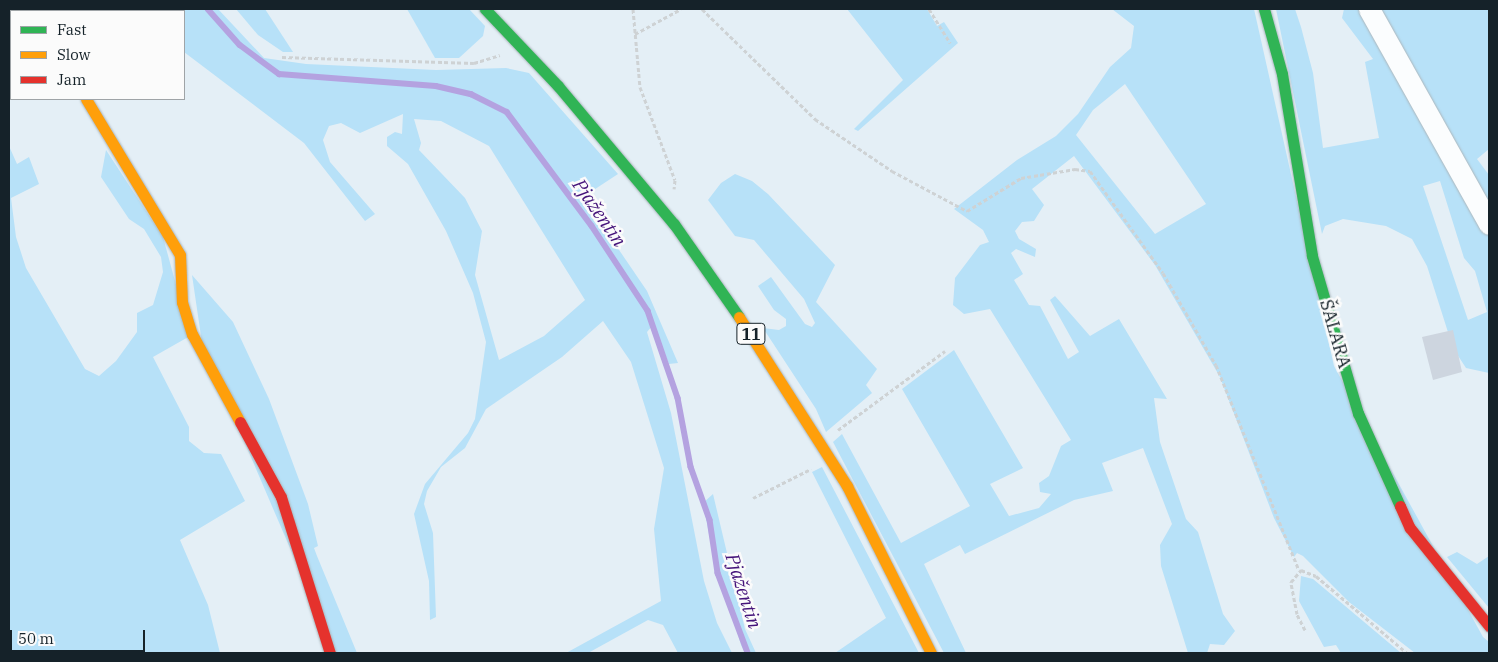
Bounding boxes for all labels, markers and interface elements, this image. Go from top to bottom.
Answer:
legend [10,10,185,100]
text: Fast [57,20,87,39]
text: Slow [57,45,90,64]
text: Jam [57,70,86,89]
water label: Pjažentin [567,175,631,251]
street label: ŠALARA [1315,297,1355,371]
road number: 11 [736,320,766,348]
water label: Pjažentin [720,551,766,631]
scale bar [12,620,148,652]
text: 50 m [18,629,54,648]

